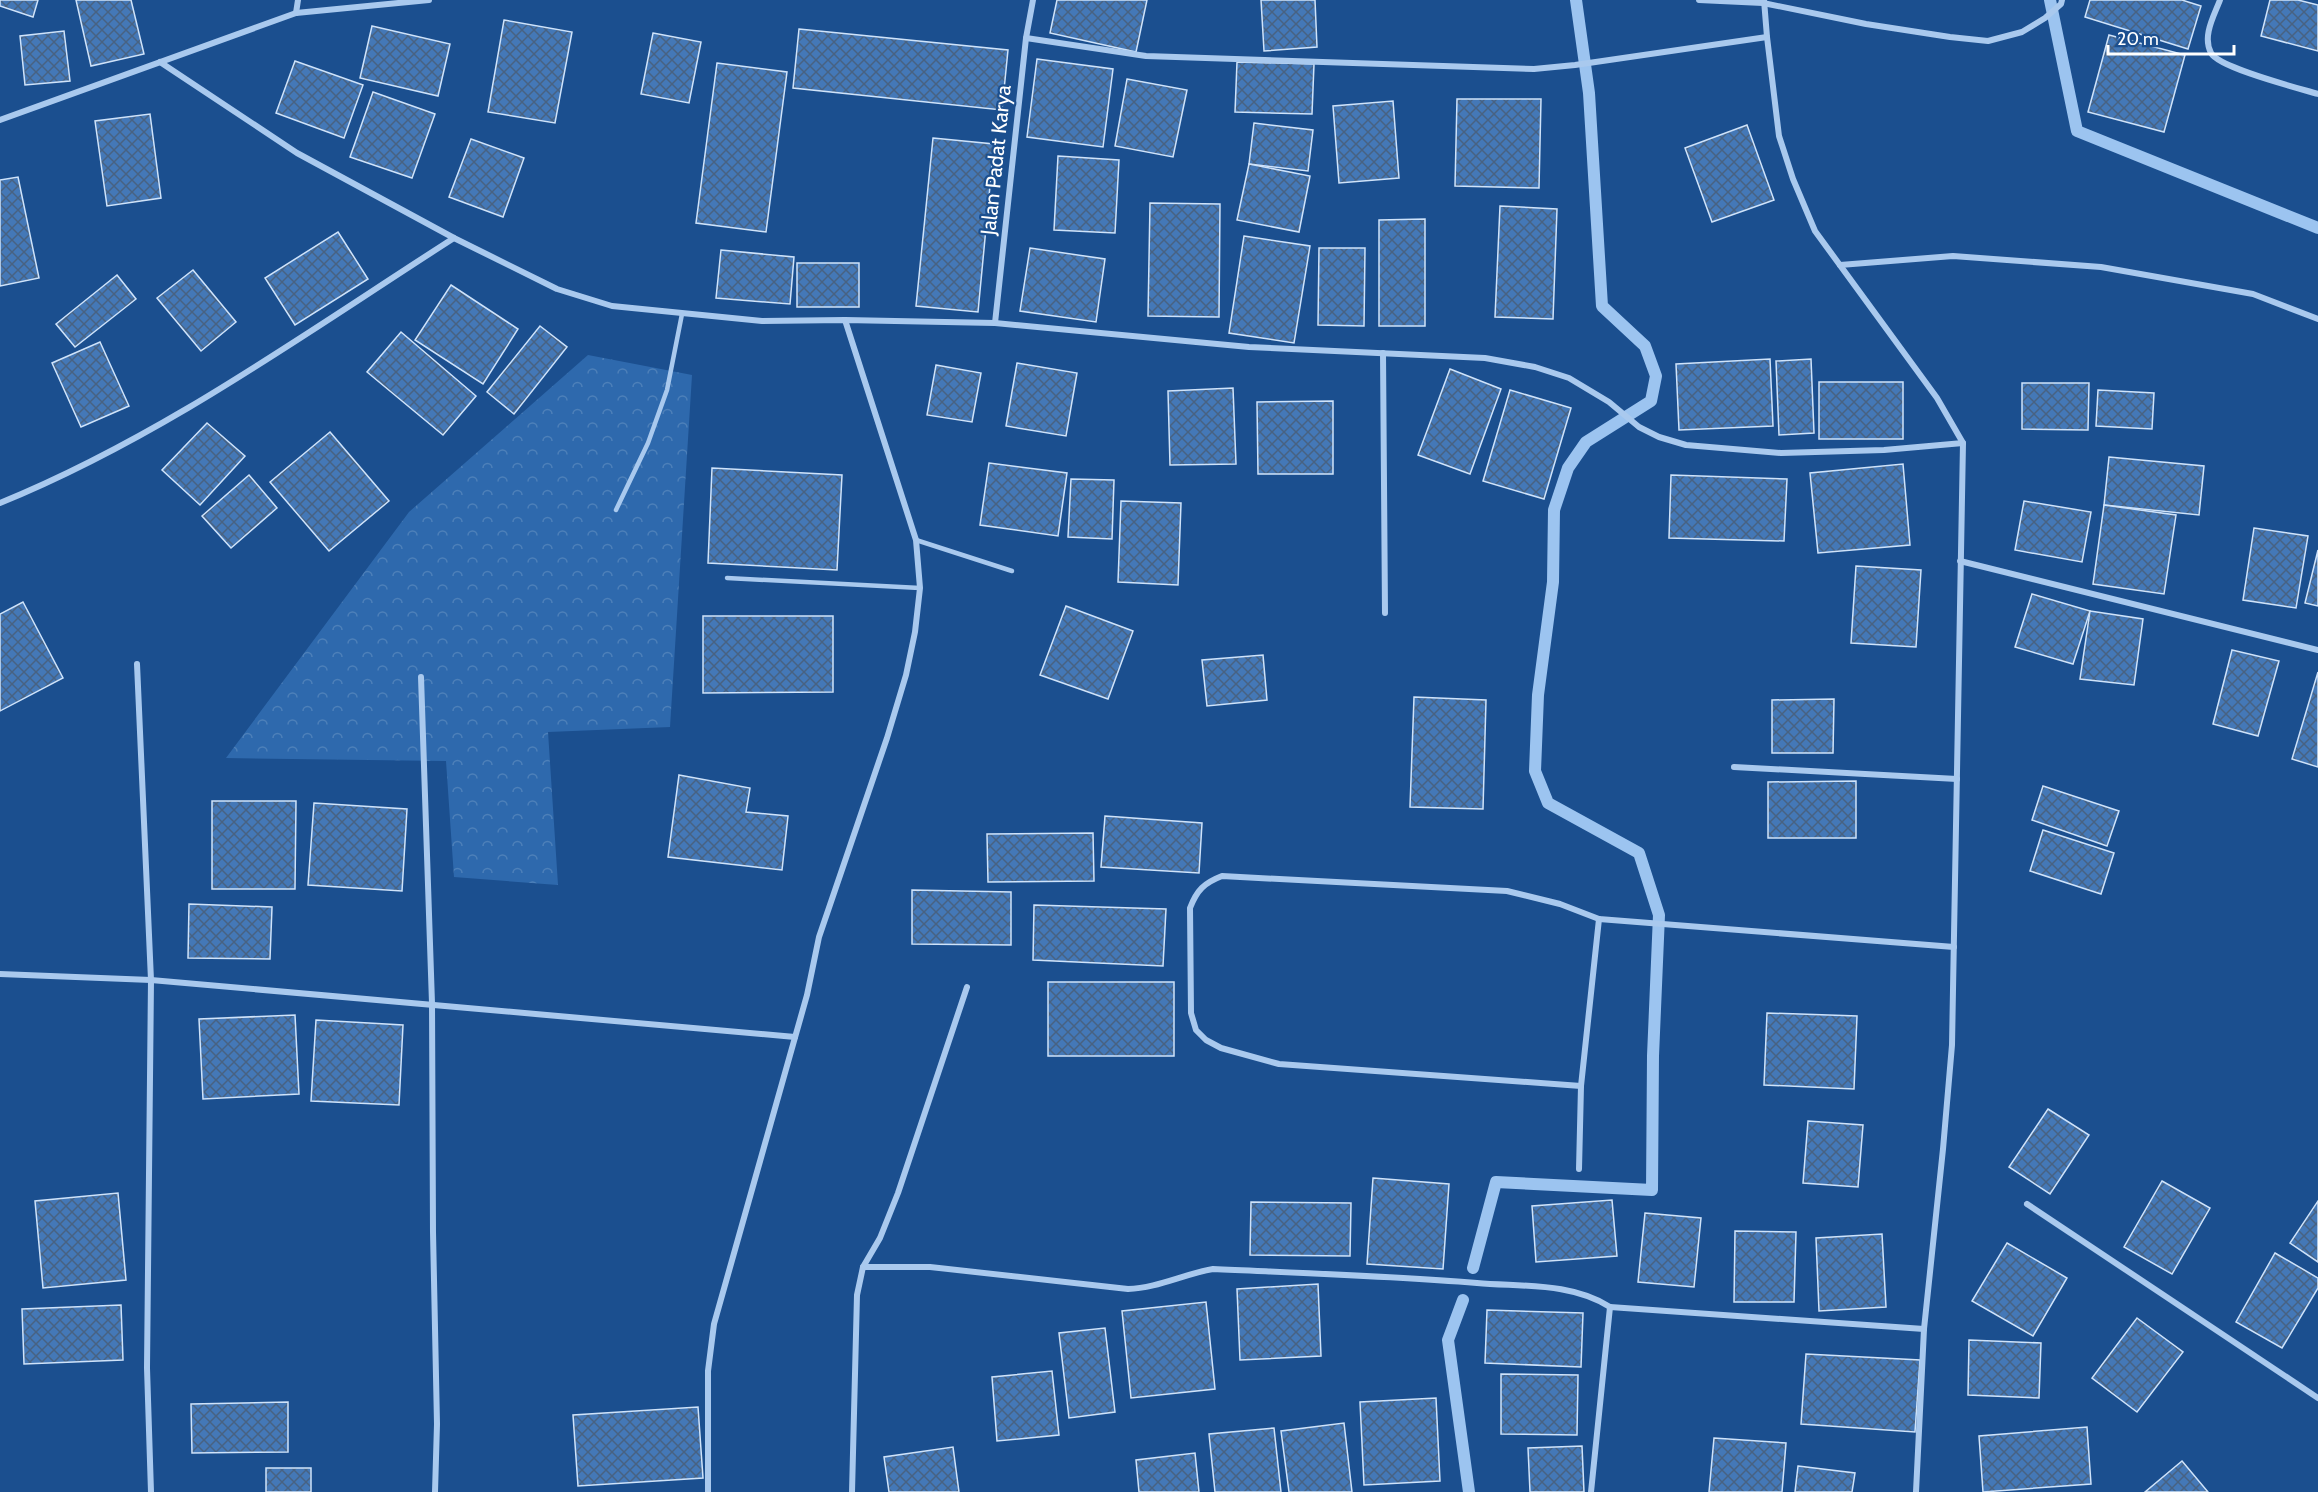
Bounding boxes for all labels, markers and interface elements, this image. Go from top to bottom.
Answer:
scale bar [2108,18,2234,56]
text: 20 m [2117,28,2159,50]
street label: Jalan Padat Karya [975,84,1016,237]

